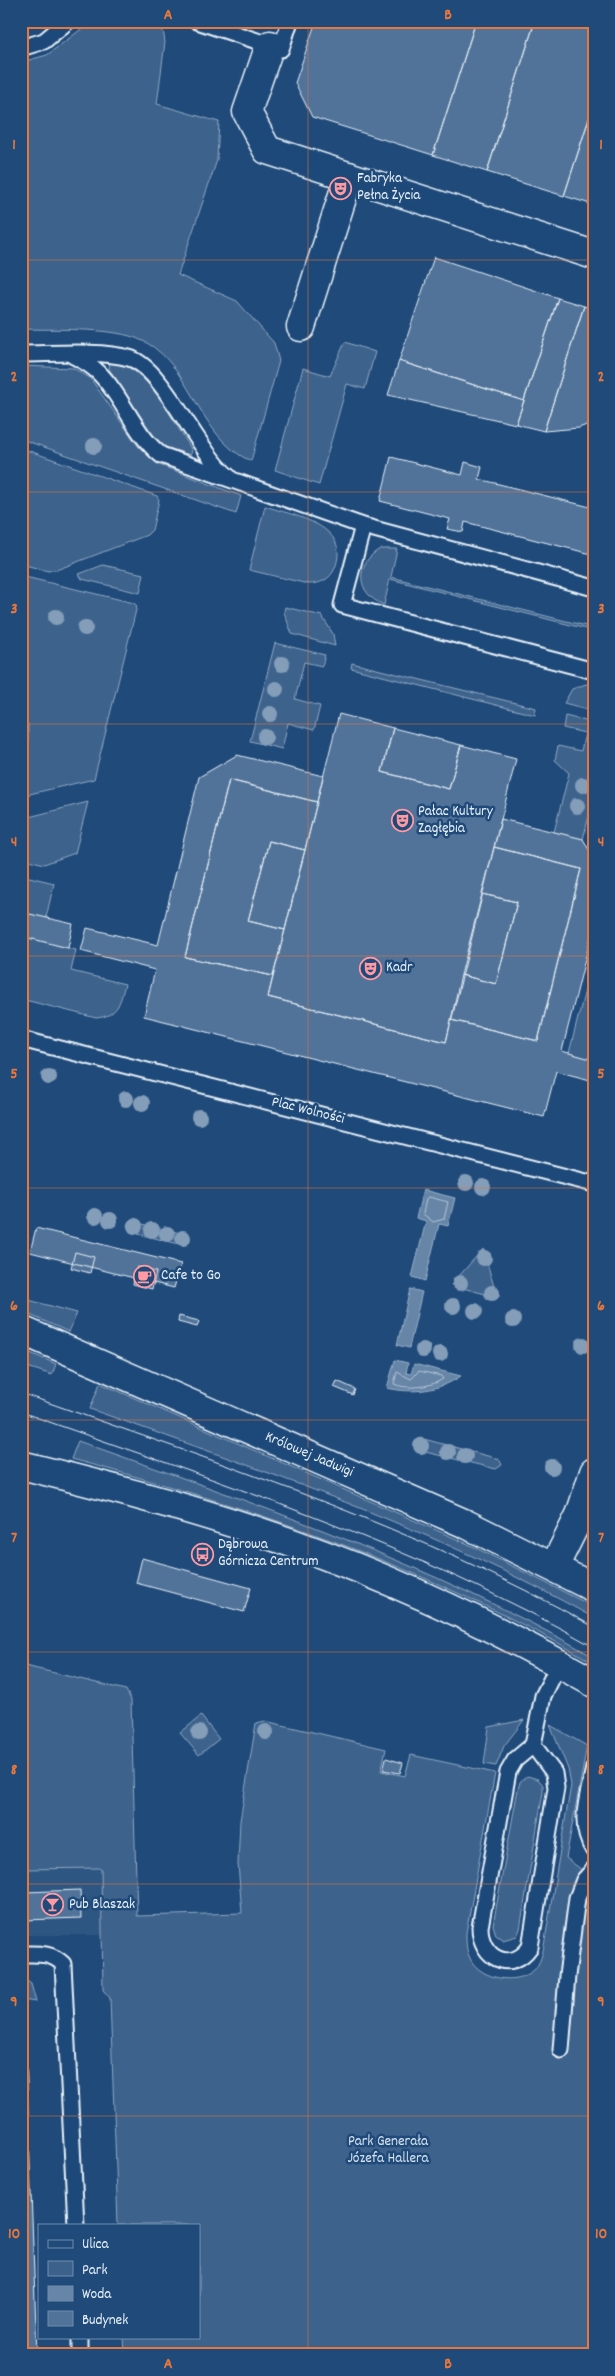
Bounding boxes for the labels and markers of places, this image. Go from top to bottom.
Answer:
place label: Fabryka Pełna Życia [357,168,421,207]
theatre icon: Fabryka Pełna Życia [329,176,353,200]
place label: Pałac Kultury Zagłębia [418,801,494,840]
theatre icon: Pałac Kultury Zagłębia [390,809,414,833]
theatre icon: Kadr [358,956,382,980]
place label: Kadr [386,957,413,979]
cafe icon: Cafe to Go [133,1264,157,1288]
place label: Cafe to Go [161,1265,221,1287]
place label: Dąbrowa Górnicza Centrum [218,1534,319,1573]
bus stop icon: Dąbrowa Górnicza Centrum [190,1542,214,1566]
bar icon: Pub Blaszak [41,1893,65,1917]
place label: Pub Blaszak [69,1894,135,1916]

